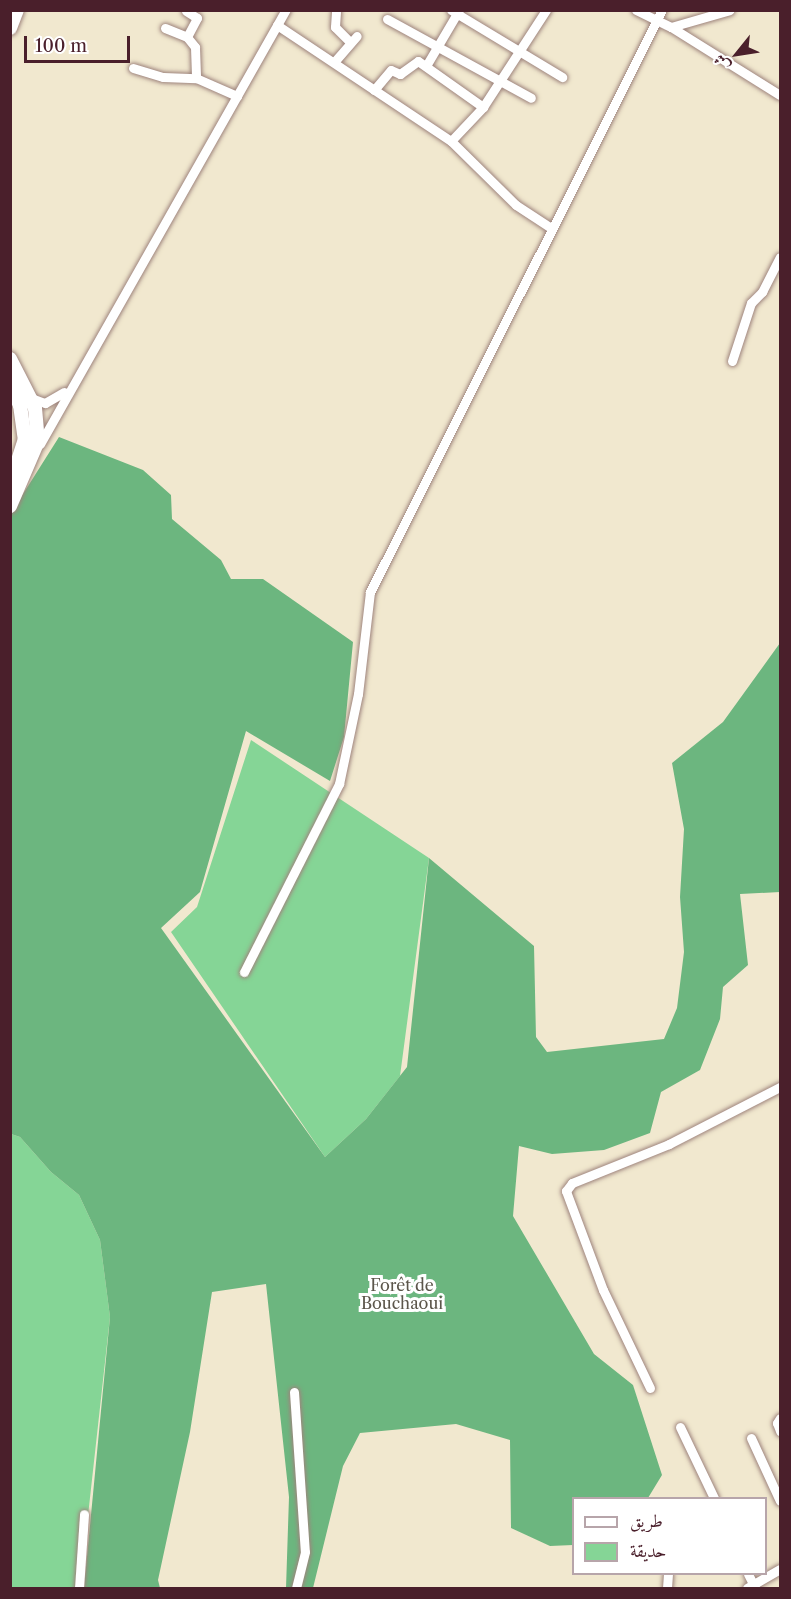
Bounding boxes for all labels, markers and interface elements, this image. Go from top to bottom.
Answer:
scale bar [27,24,134,62]
north arrow [707,24,767,84]
text: 100 m [35,35,87,57]
text: ش [709,51,734,75]
park label: Forêt de Bouchaoui [361,1275,443,1313]
legend [572,1497,767,1575]
text: طريق [630,1510,663,1532]
text: حديقة [630,1540,666,1562]

